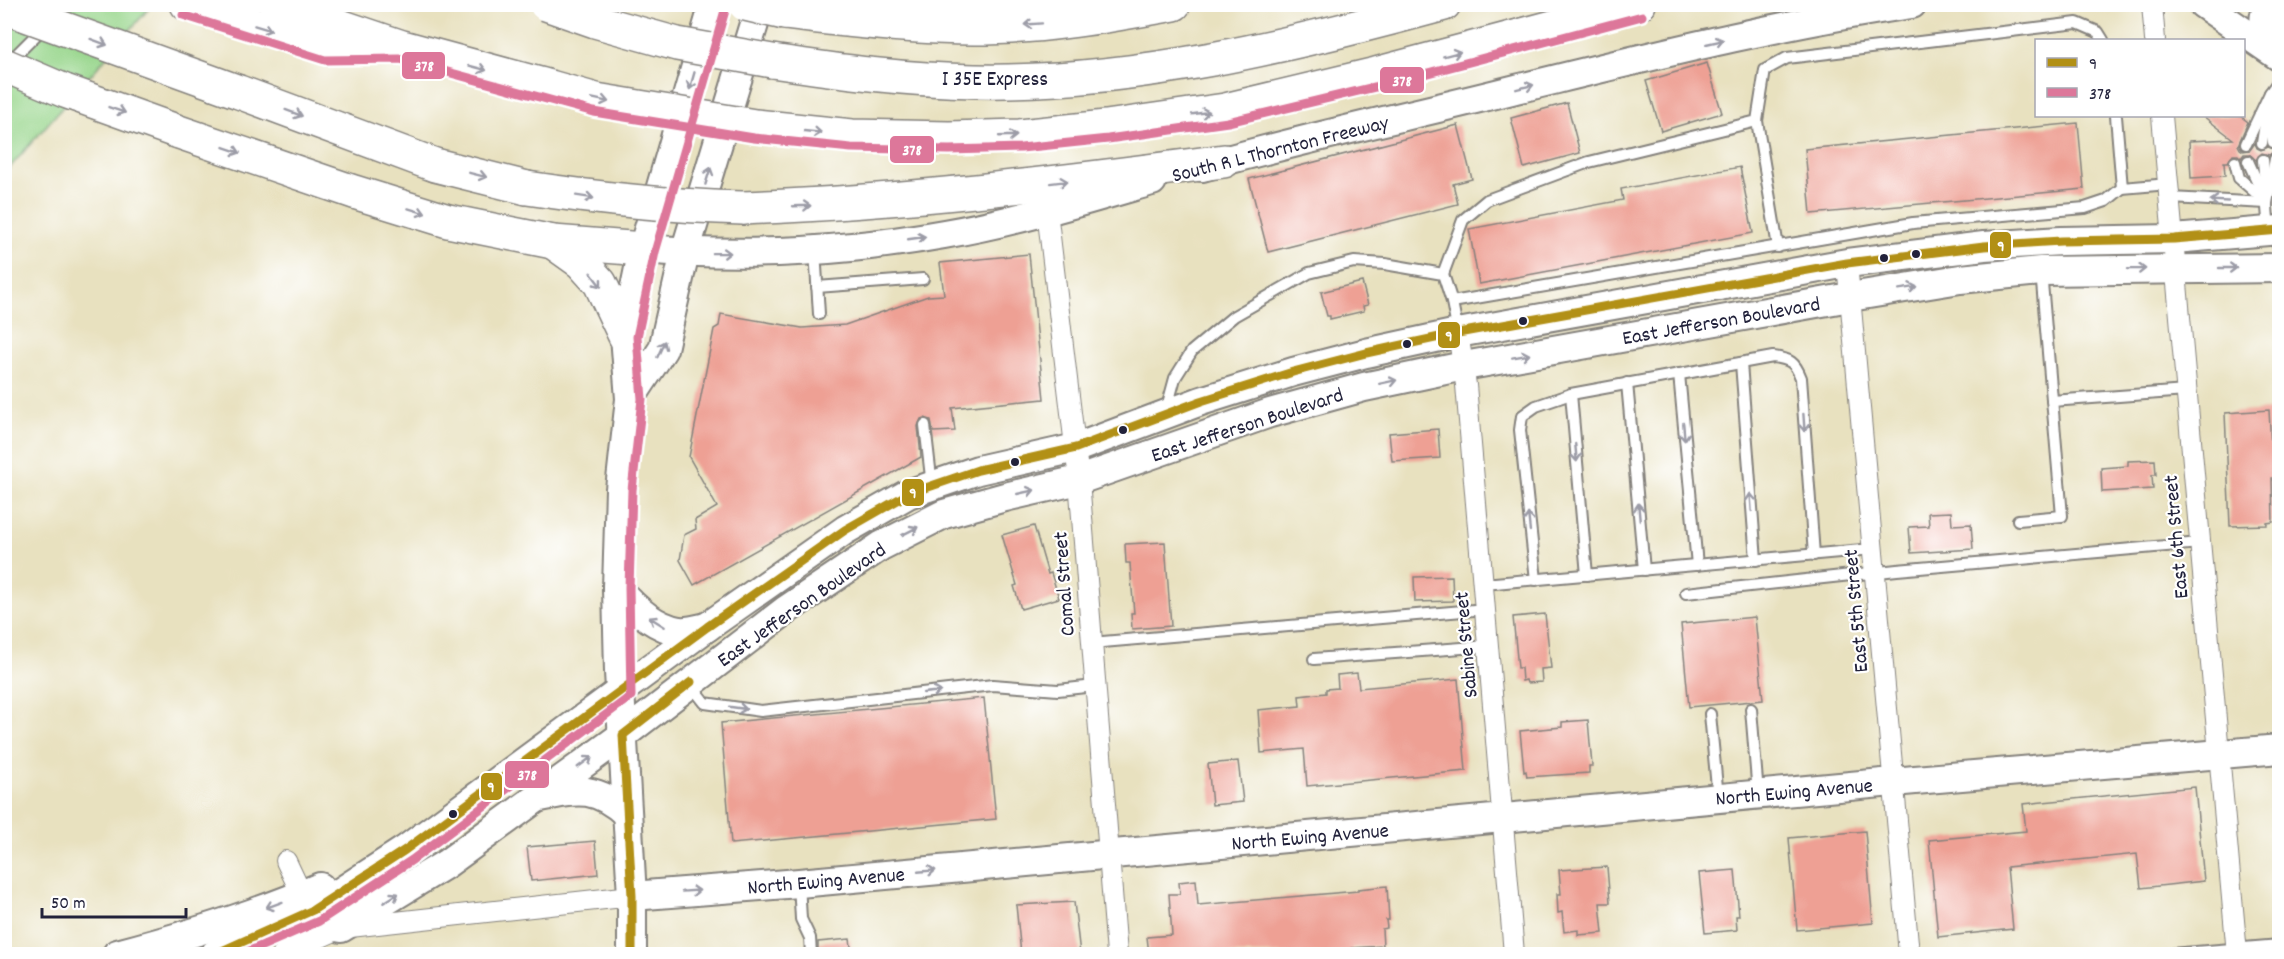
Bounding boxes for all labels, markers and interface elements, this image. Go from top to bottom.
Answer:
one-way arrow [1023,19,1043,30]
one-way arrow [253,23,272,34]
one-way arrow [1705,36,1724,48]
one-way arrow [89,37,107,48]
legend [2035,39,2245,117]
one-way arrow [1442,48,1461,59]
line badge: 378 [401,51,446,80]
text: 9 [2089,53,2097,78]
text: 378 [414,56,434,79]
one-way arrow [469,63,488,74]
street label: I 35E Express [942,66,1048,96]
line badge: 378 [1379,66,1425,94]
one-way arrow [686,71,697,90]
text: 378 [1392,71,1412,94]
one-way arrow [1515,81,1534,93]
text: 378 [2089,83,2111,108]
one-way arrow [589,95,609,106]
one-way arrow [108,106,126,117]
one-way arrow [284,108,303,119]
one-way arrow [1191,108,1211,119]
street label: South R L Thornton Freeway [1169,109,1393,192]
one-way arrow [803,127,822,138]
one-way arrow [997,131,1017,142]
line badge: 378 [889,135,935,164]
text: 378 [902,140,922,163]
one-way arrow [222,145,241,156]
one-way arrow [703,167,714,186]
one-way arrow [468,170,487,182]
one-way arrow [1048,176,1068,187]
one-way arrow [575,191,594,202]
one-way arrow [2209,195,2229,206]
one-way arrow [791,200,811,211]
one-way arrow [407,206,426,217]
line badge: 9 [1989,231,2012,259]
one-way arrow [906,233,926,244]
text: 9 [1997,236,2005,259]
one-way arrow [712,247,732,259]
unlabelled marker [1910,248,1922,260]
unlabelled marker [1878,252,1890,264]
one-way arrow [2217,262,2237,274]
one-way arrow [2127,263,2147,275]
one-way arrow [589,272,602,288]
one-way arrow [1898,282,1918,293]
street label: East Jefferson Boulevard [1620,291,1823,355]
unlabelled marker [1517,315,1529,327]
line badge: 9 [1437,321,1461,349]
text: 9 [1445,326,1453,349]
unlabelled marker [1401,338,1413,350]
one-way arrow [655,340,667,358]
one-way arrow [1511,350,1531,361]
one-way arrow [1378,376,1397,387]
street label: East Jefferson Boulevard [1148,382,1348,472]
one-way arrow [1799,412,1810,432]
one-way arrow [1679,422,1690,442]
unlabelled marker [1117,424,1129,436]
one-way arrow [1571,442,1582,462]
unlabelled marker [1009,456,1021,468]
street label: East 6th Street [2158,473,2198,600]
line badge: 9 [901,478,925,507]
text: 9 [909,483,917,506]
one-way arrow [1016,486,1035,497]
one-way arrow [1746,492,1757,512]
one-way arrow [1633,502,1644,522]
one-way arrow [1523,512,1534,532]
one-way arrow [901,525,918,537]
street label: Comal Street [1047,530,1085,637]
street label: East Jefferson Boulevard [712,537,893,676]
street label: East 5th Street [1838,548,1878,674]
street label: Sabine Street [1448,590,1488,699]
one-way arrow [649,616,666,628]
one-way arrow [921,686,941,697]
one-way arrow [728,702,748,713]
one-way arrow [577,756,593,768]
line badge: 378 [504,760,550,789]
text: 378 [517,765,537,788]
line badge: 9 [480,772,503,801]
street label: North Ewing Avenue [1714,772,1874,816]
text: 9 [487,777,495,800]
unlabelled marker [447,808,459,820]
street label: North Ewing Avenue [1230,817,1390,861]
street label: North Ewing Avenue [746,861,906,905]
one-way arrow [916,865,936,876]
scale bar [42,881,186,919]
one-way arrow [680,885,700,896]
one-way arrow [382,891,399,903]
text: 50 m [51,892,86,917]
one-way arrow [265,901,283,912]

